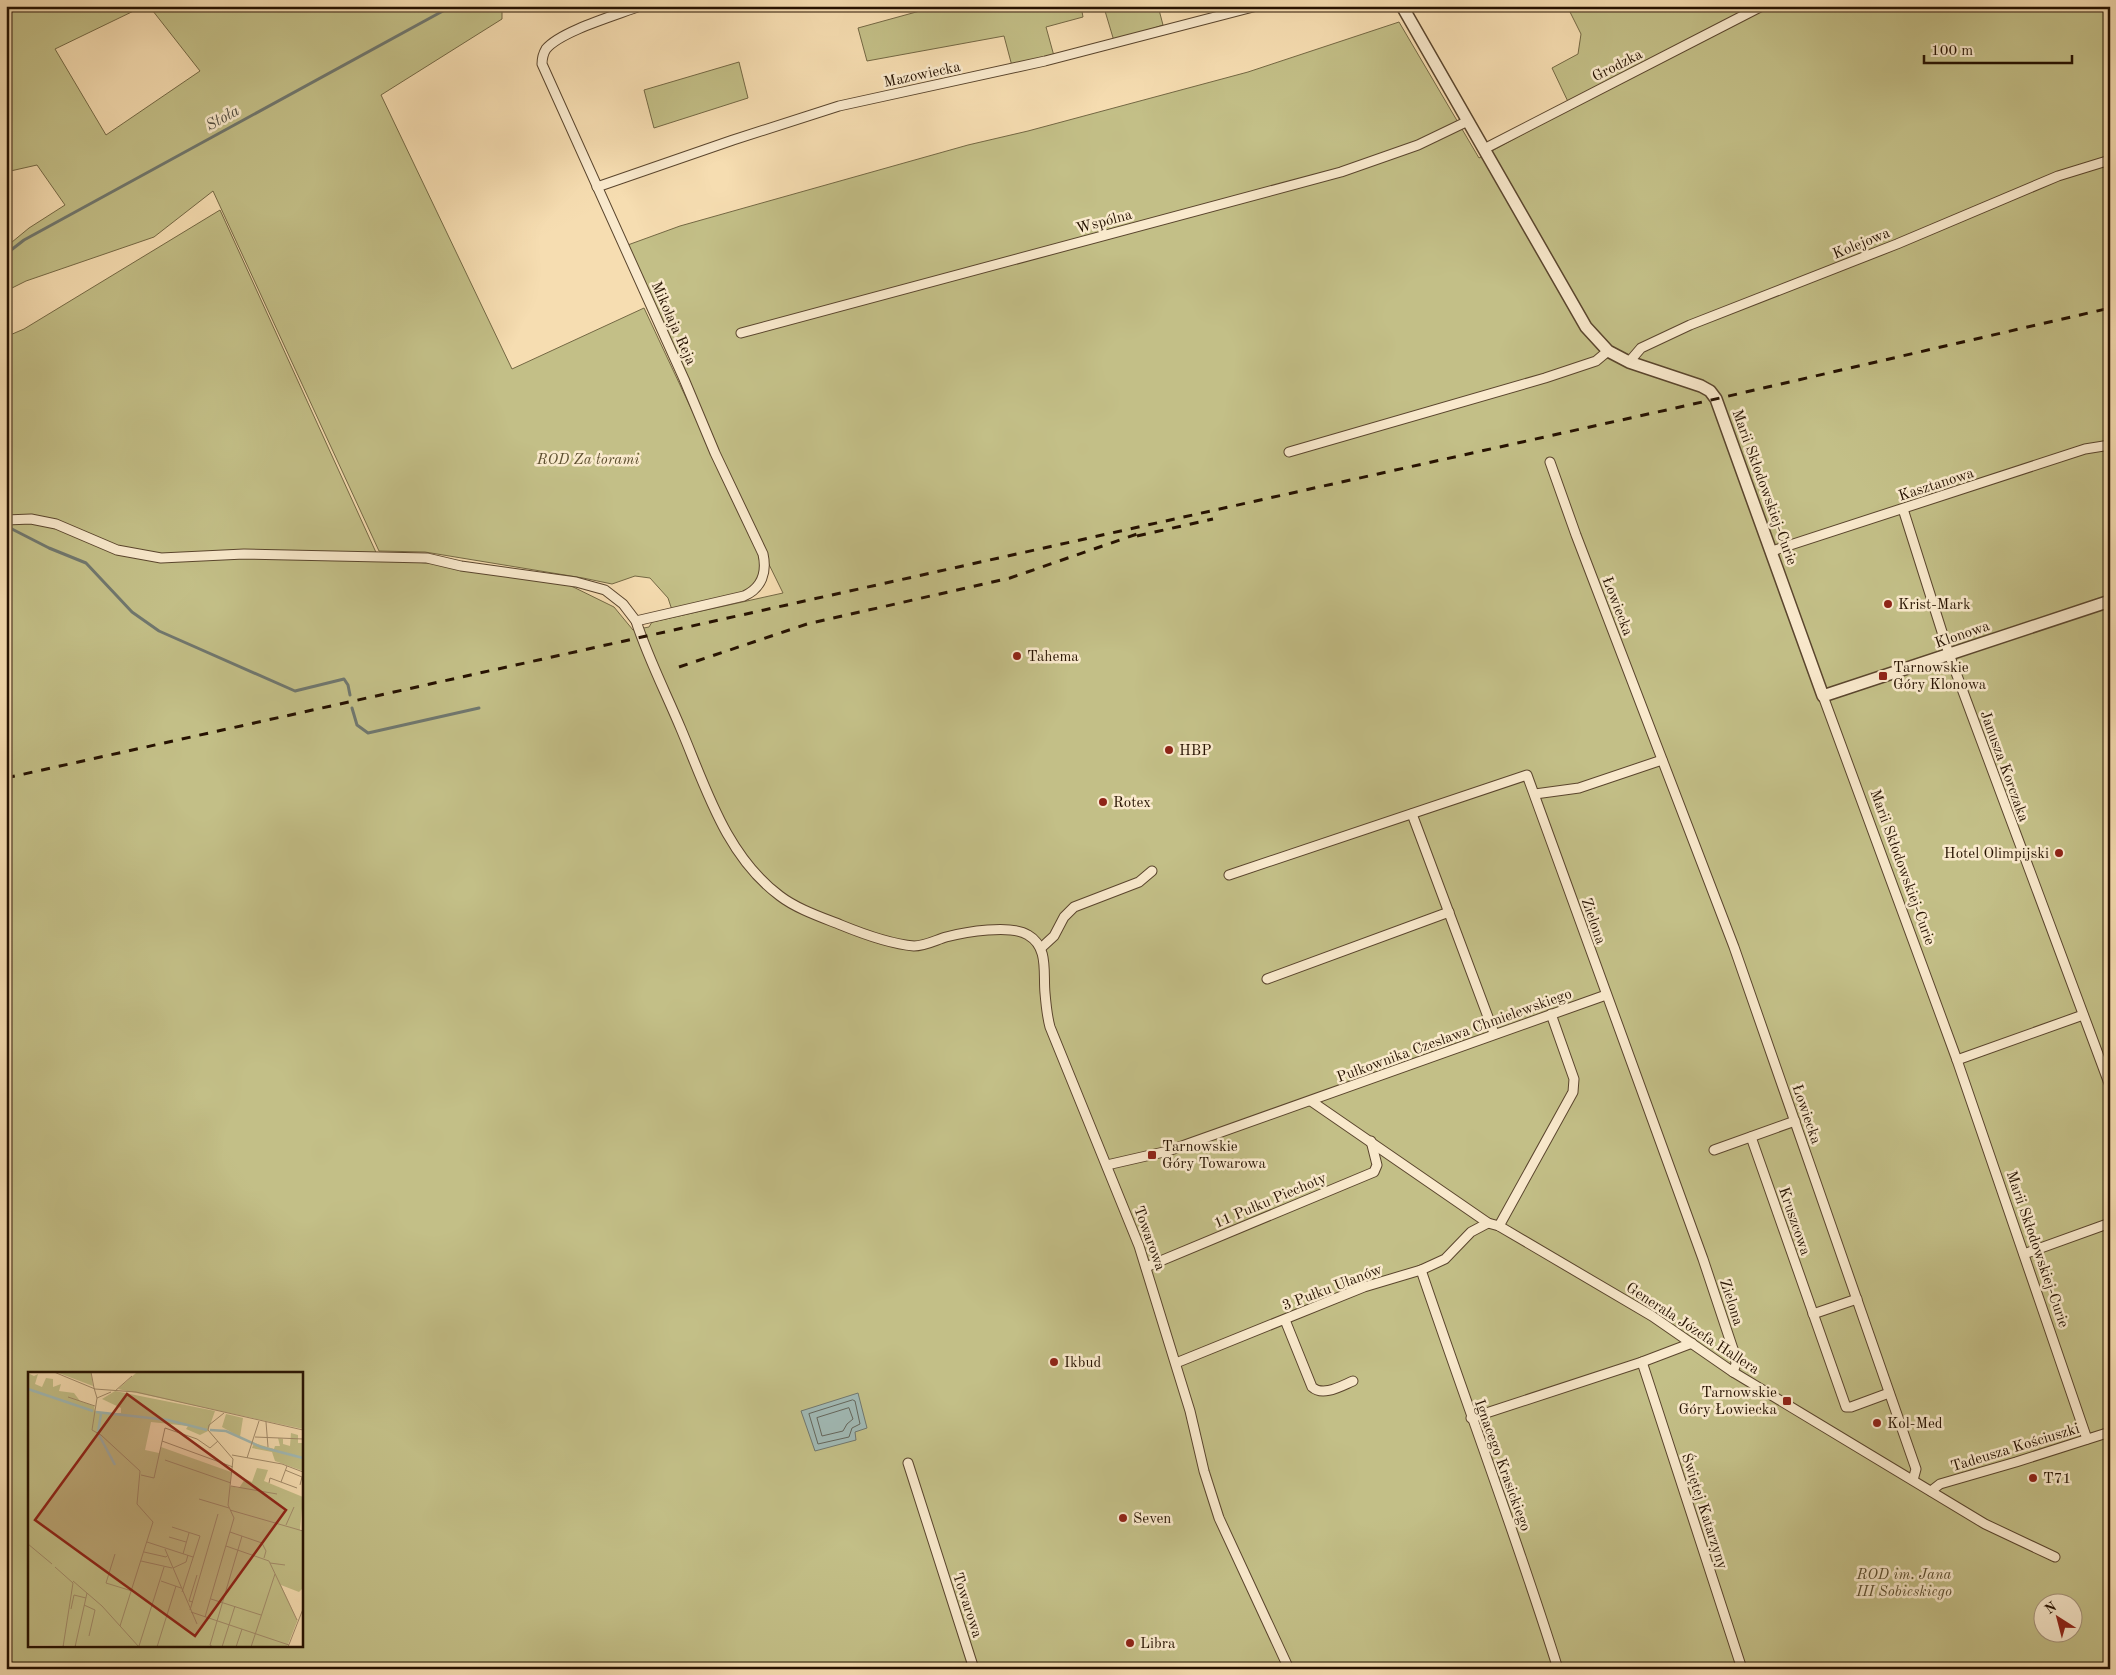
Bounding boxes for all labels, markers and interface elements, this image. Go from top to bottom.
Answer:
scale bar [1924,32,2071,64]
text: 100 m [1931,44,1973,59]
street label: Grodzka [1590,47,1646,85]
street label: Mazowiecka [883,60,963,91]
water label: Stoła [203,103,243,134]
street label: Wspólna [1075,208,1135,237]
street label: Kolejowa [1831,226,1893,263]
street label: Mikołaja Reja [648,280,698,368]
street label: Marii Skłodowskiej-Curie [1728,408,1799,567]
park label: ROD Za torami [536,453,639,468]
street label: Kasztanowa [1897,466,1977,505]
street label: Łowiecka [1599,575,1635,639]
marker: Krist-Mark [1882,598,1894,610]
place label: Krist-Mark [1898,598,1971,613]
street label: Klonowa [1933,619,1992,652]
marker: Tahema [1011,650,1023,662]
place label: Tahema [1027,650,1079,665]
place label: Tarnowskie Góry Klonowa [1893,661,1987,693]
marker: Tarnowskie Góry Klonowa [1877,670,1889,682]
street label: Janusza Korczaka [1977,709,2031,825]
marker: HBP [1163,744,1175,756]
place label: HBP [1179,744,1211,759]
street label: Marii Skłodowskiej-Curie [1866,788,1937,947]
marker: Rotex [1097,796,1109,808]
place label: Rotex [1113,796,1151,811]
place label: Hotel Olimpijski [1944,847,2049,862]
marker: Hotel Olimpijski [2053,847,2065,859]
street label: Zielona [1578,896,1608,947]
street label: Pułkownika Czesława Chmielewskiego [1335,987,1574,1086]
street label: Łowiecka [1788,1083,1823,1147]
place label: Tarnowskie Góry Towarowa [1162,1140,1267,1172]
marker: Tarnowskie Góry Towarowa [1146,1149,1158,1161]
street label: Marii Skłodowskiej-Curie [2003,1169,2070,1330]
street label: 11 Pułku Piechoty [1212,1171,1329,1232]
street label: Kruszcowa [1775,1186,1812,1258]
street label: Towarowa [1130,1204,1167,1273]
street label: 3 Pułku Ułanów [1281,1262,1385,1314]
street label: Zielona [1716,1277,1745,1328]
street label: Generała Józefa Hallera [1623,1281,1762,1378]
marker: Ikbud [1048,1356,1060,1368]
place label: Ikbud [1064,1356,1101,1371]
inset map [28,1372,302,1648]
place label: Tarnowskie Góry Łowiecka [1679,1386,1778,1418]
marker: Tarnowskie Góry Łowiecka [1781,1395,1793,1407]
street label: Ignacego Krasickiego [1471,1398,1532,1533]
marker: Kol-Med [1871,1417,1883,1429]
place label: Kol-Med [1887,1417,1943,1432]
street label: Tadeusza Kościuszki [1949,1422,2082,1475]
street label: Świętej Katarzyny [1678,1450,1733,1571]
marker: T71 [2027,1472,2039,1484]
place label: T71 [2043,1472,2071,1487]
marker: Seven [1117,1512,1129,1524]
place label: Seven [1133,1512,1171,1527]
park label: ROD im. Jana III Sobieskiego [1855,1568,1952,1600]
street label: Towarowa [949,1571,984,1640]
north arrow [2034,1592,2084,1642]
text: N [2043,1599,2060,1617]
marker: Libra [1124,1637,1136,1649]
place label: Libra [1140,1637,1176,1652]

